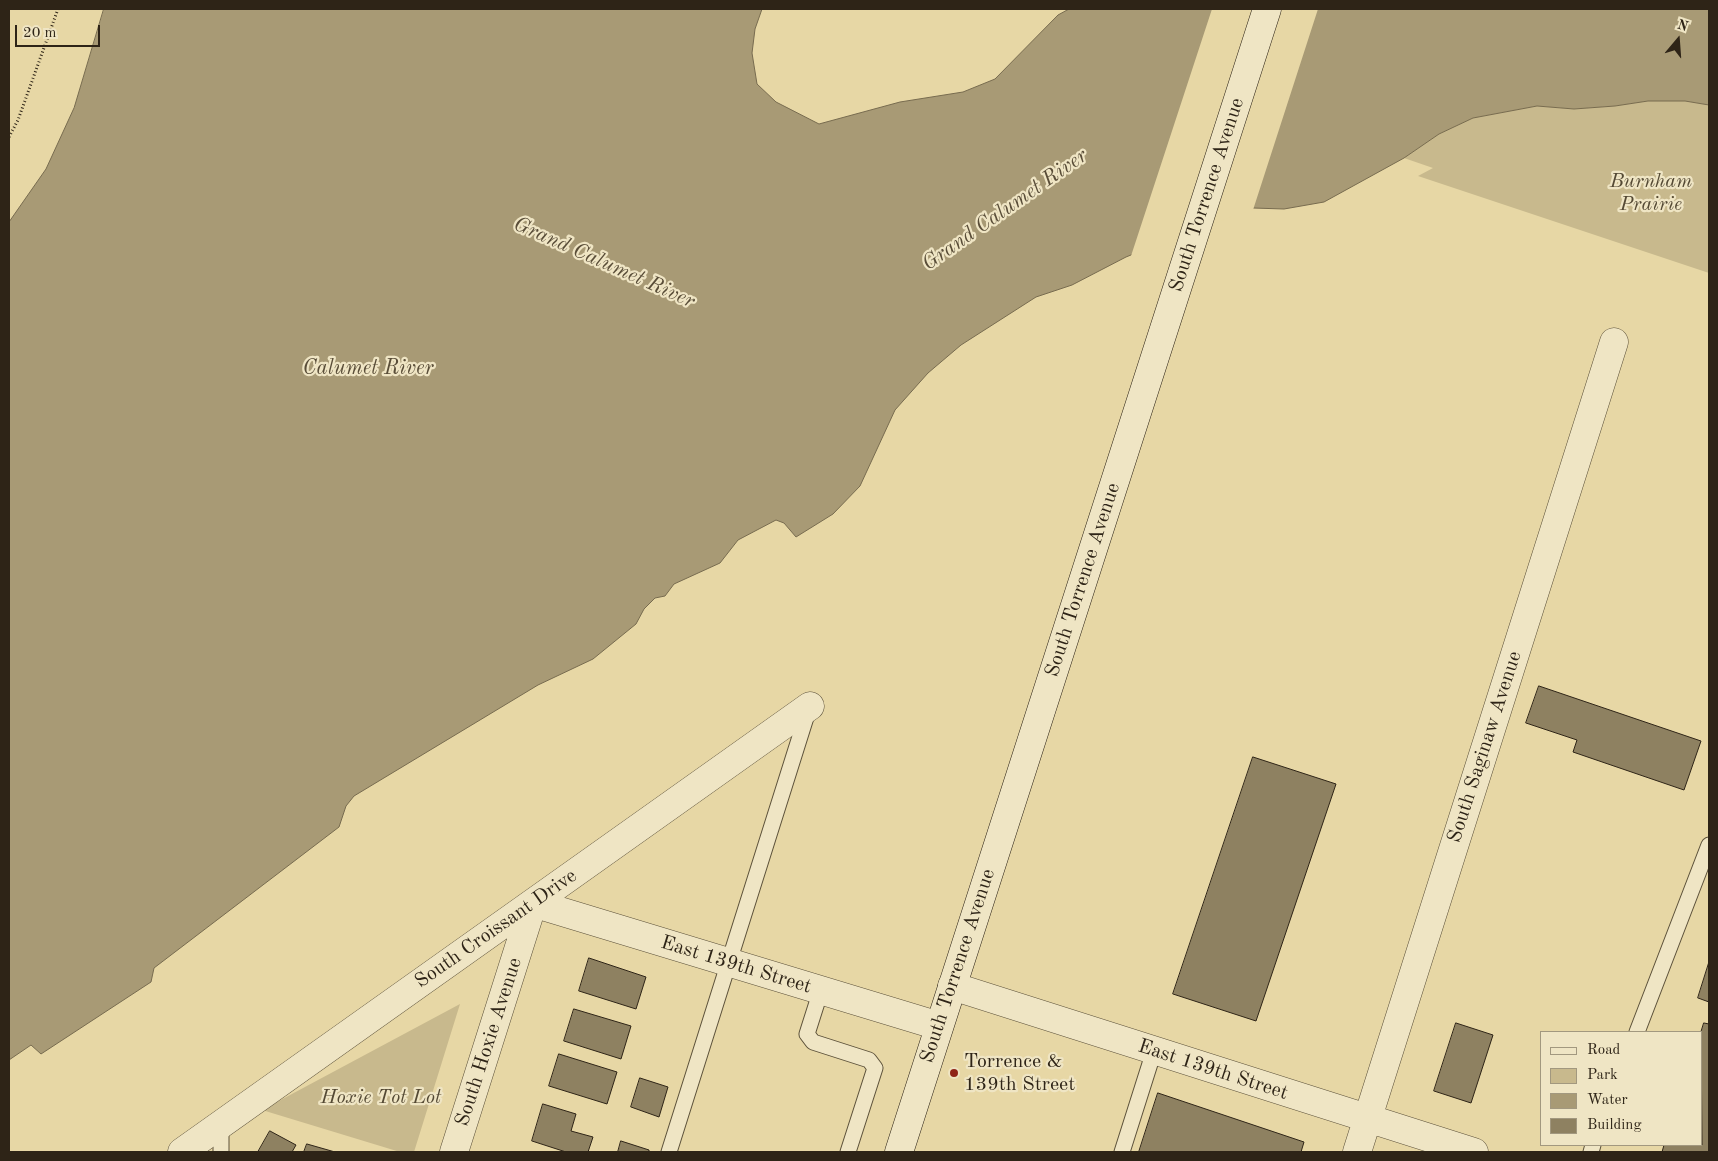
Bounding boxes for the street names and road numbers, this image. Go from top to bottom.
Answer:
street label: South Torrence Avenue [1164,95,1250,295]
street label: South Torrence Avenue [1040,480,1126,680]
street label: South Saginaw Avenue [1443,648,1527,846]
street label: South Croissant Drive [410,864,582,994]
street label: South Torrence Avenue [915,866,1001,1066]
street label: East 139th Street [658,931,814,999]
street label: South Hoxie Avenue [450,955,528,1129]
street label: East 139th Street [1135,1034,1291,1106]

